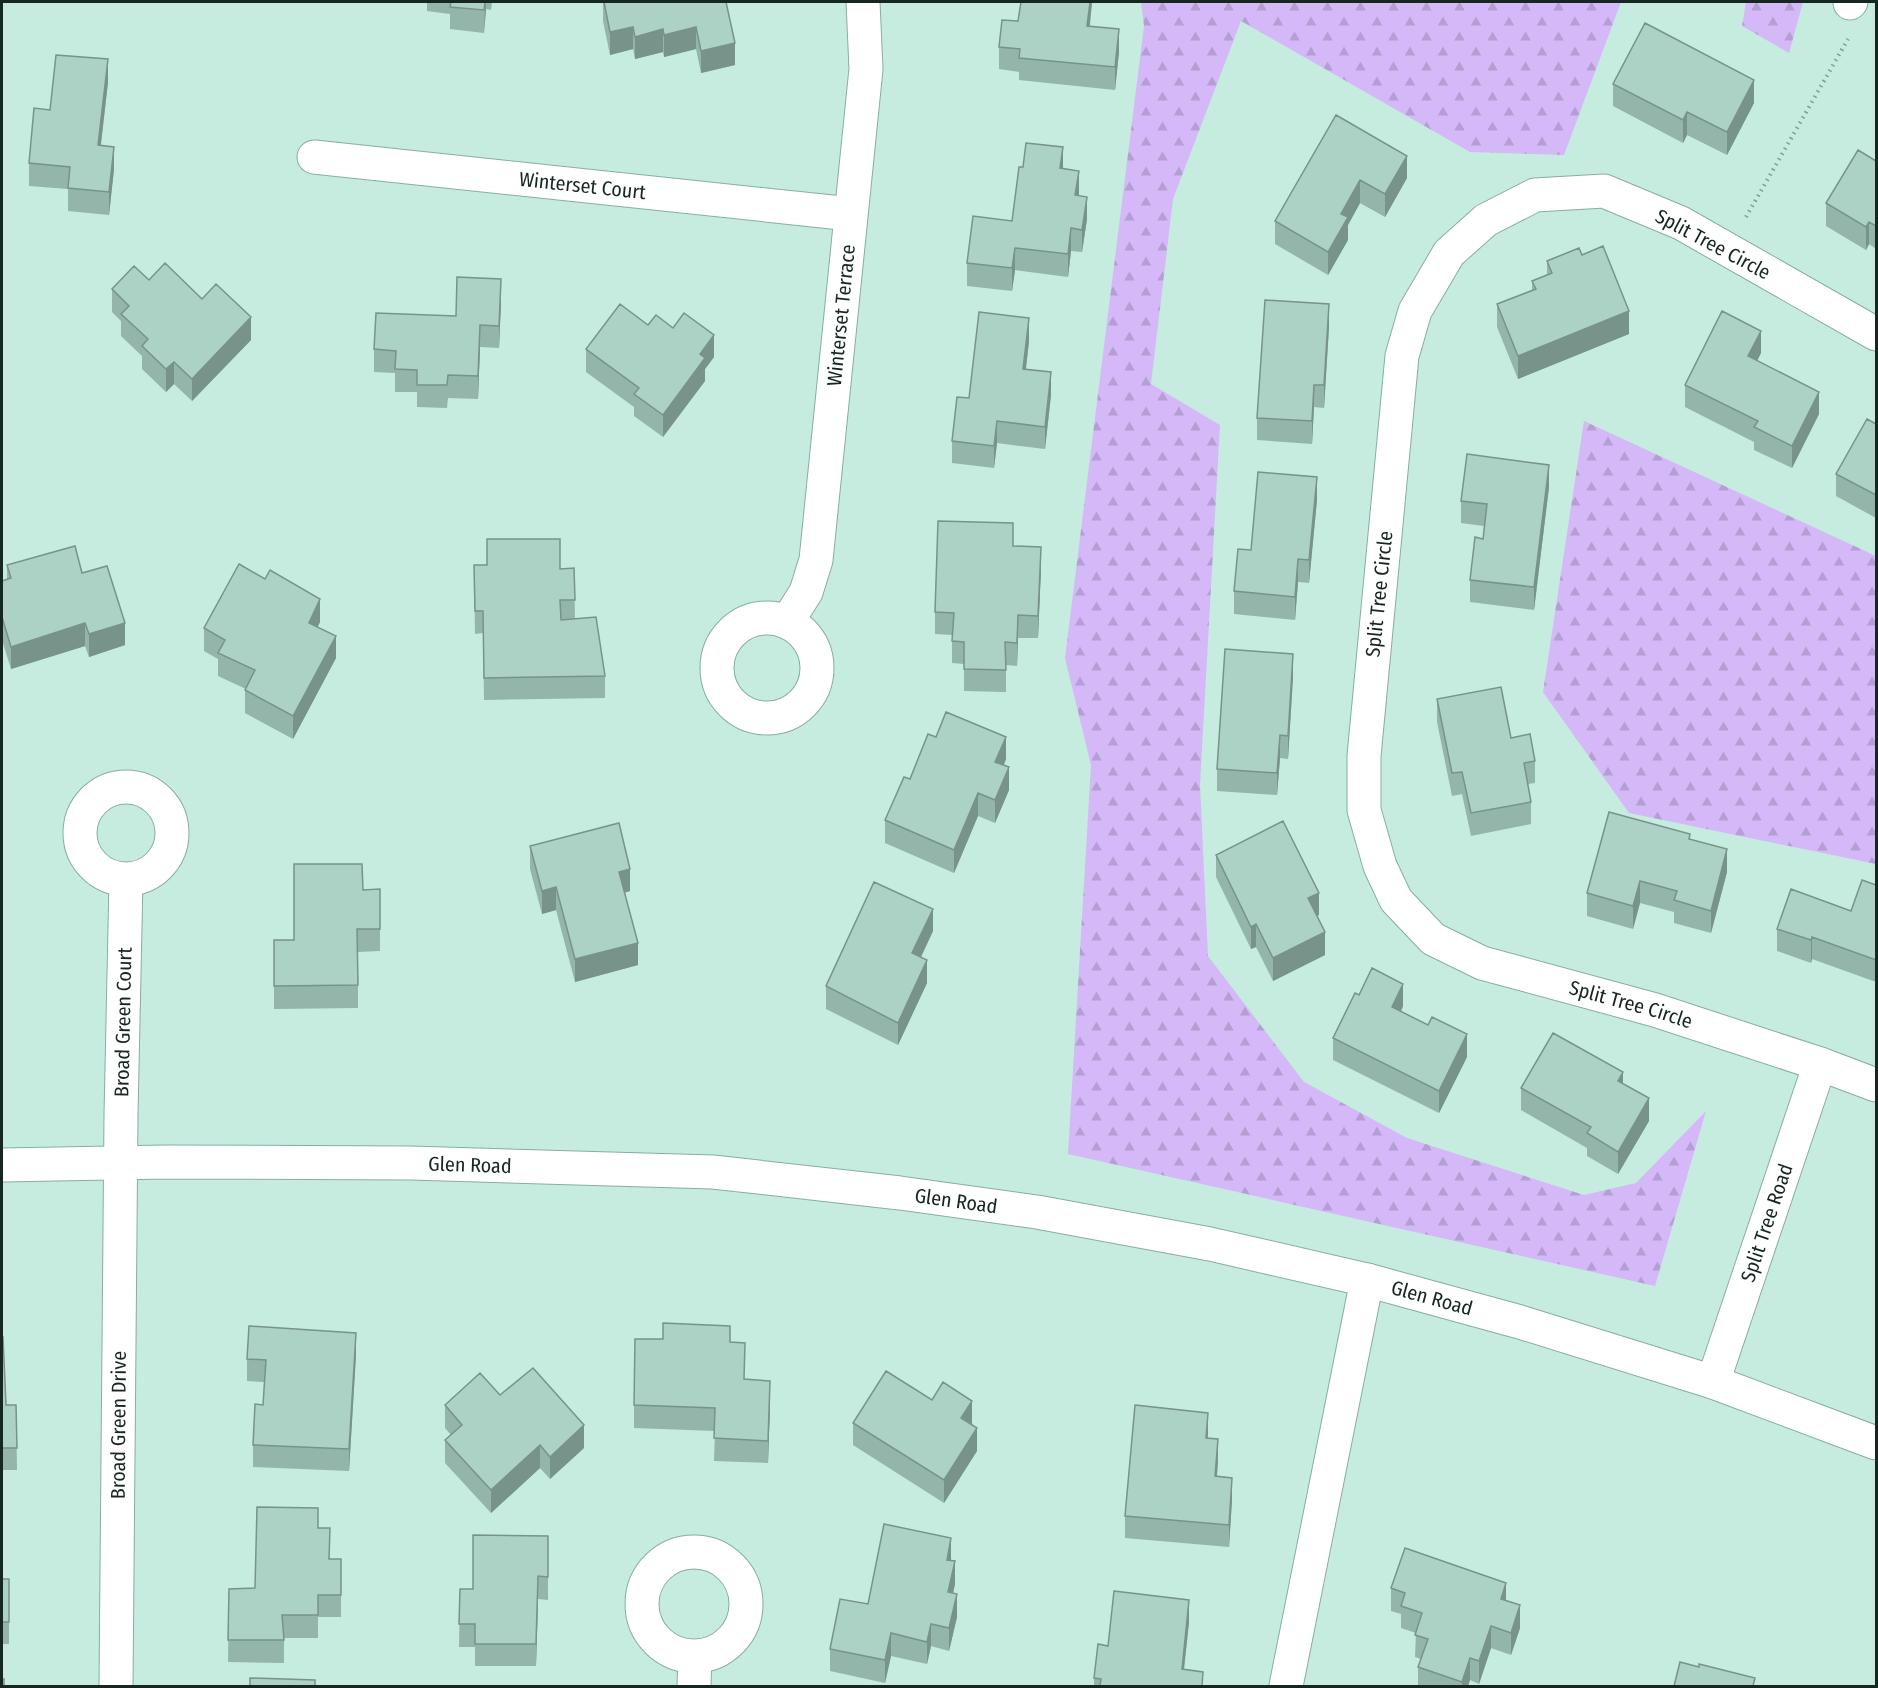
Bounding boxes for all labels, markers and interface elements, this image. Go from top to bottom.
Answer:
street label: Winterset Court [518,167,648,204]
street label: Split Tree Circle [1651,204,1775,284]
street label: Winterset Terrace [822,243,860,387]
street label: Split Tree Circle [1360,530,1398,658]
street label: Broad Green Court [109,946,137,1097]
street label: Split Tree Circle [1567,975,1696,1033]
street label: Glen Road [428,1152,512,1178]
street label: Split Tree Road [1736,1161,1798,1285]
street label: Glen Road [913,1183,999,1218]
street label: Glen Road [1389,1275,1475,1320]
street label: Broad Green Drive [106,1351,131,1499]

